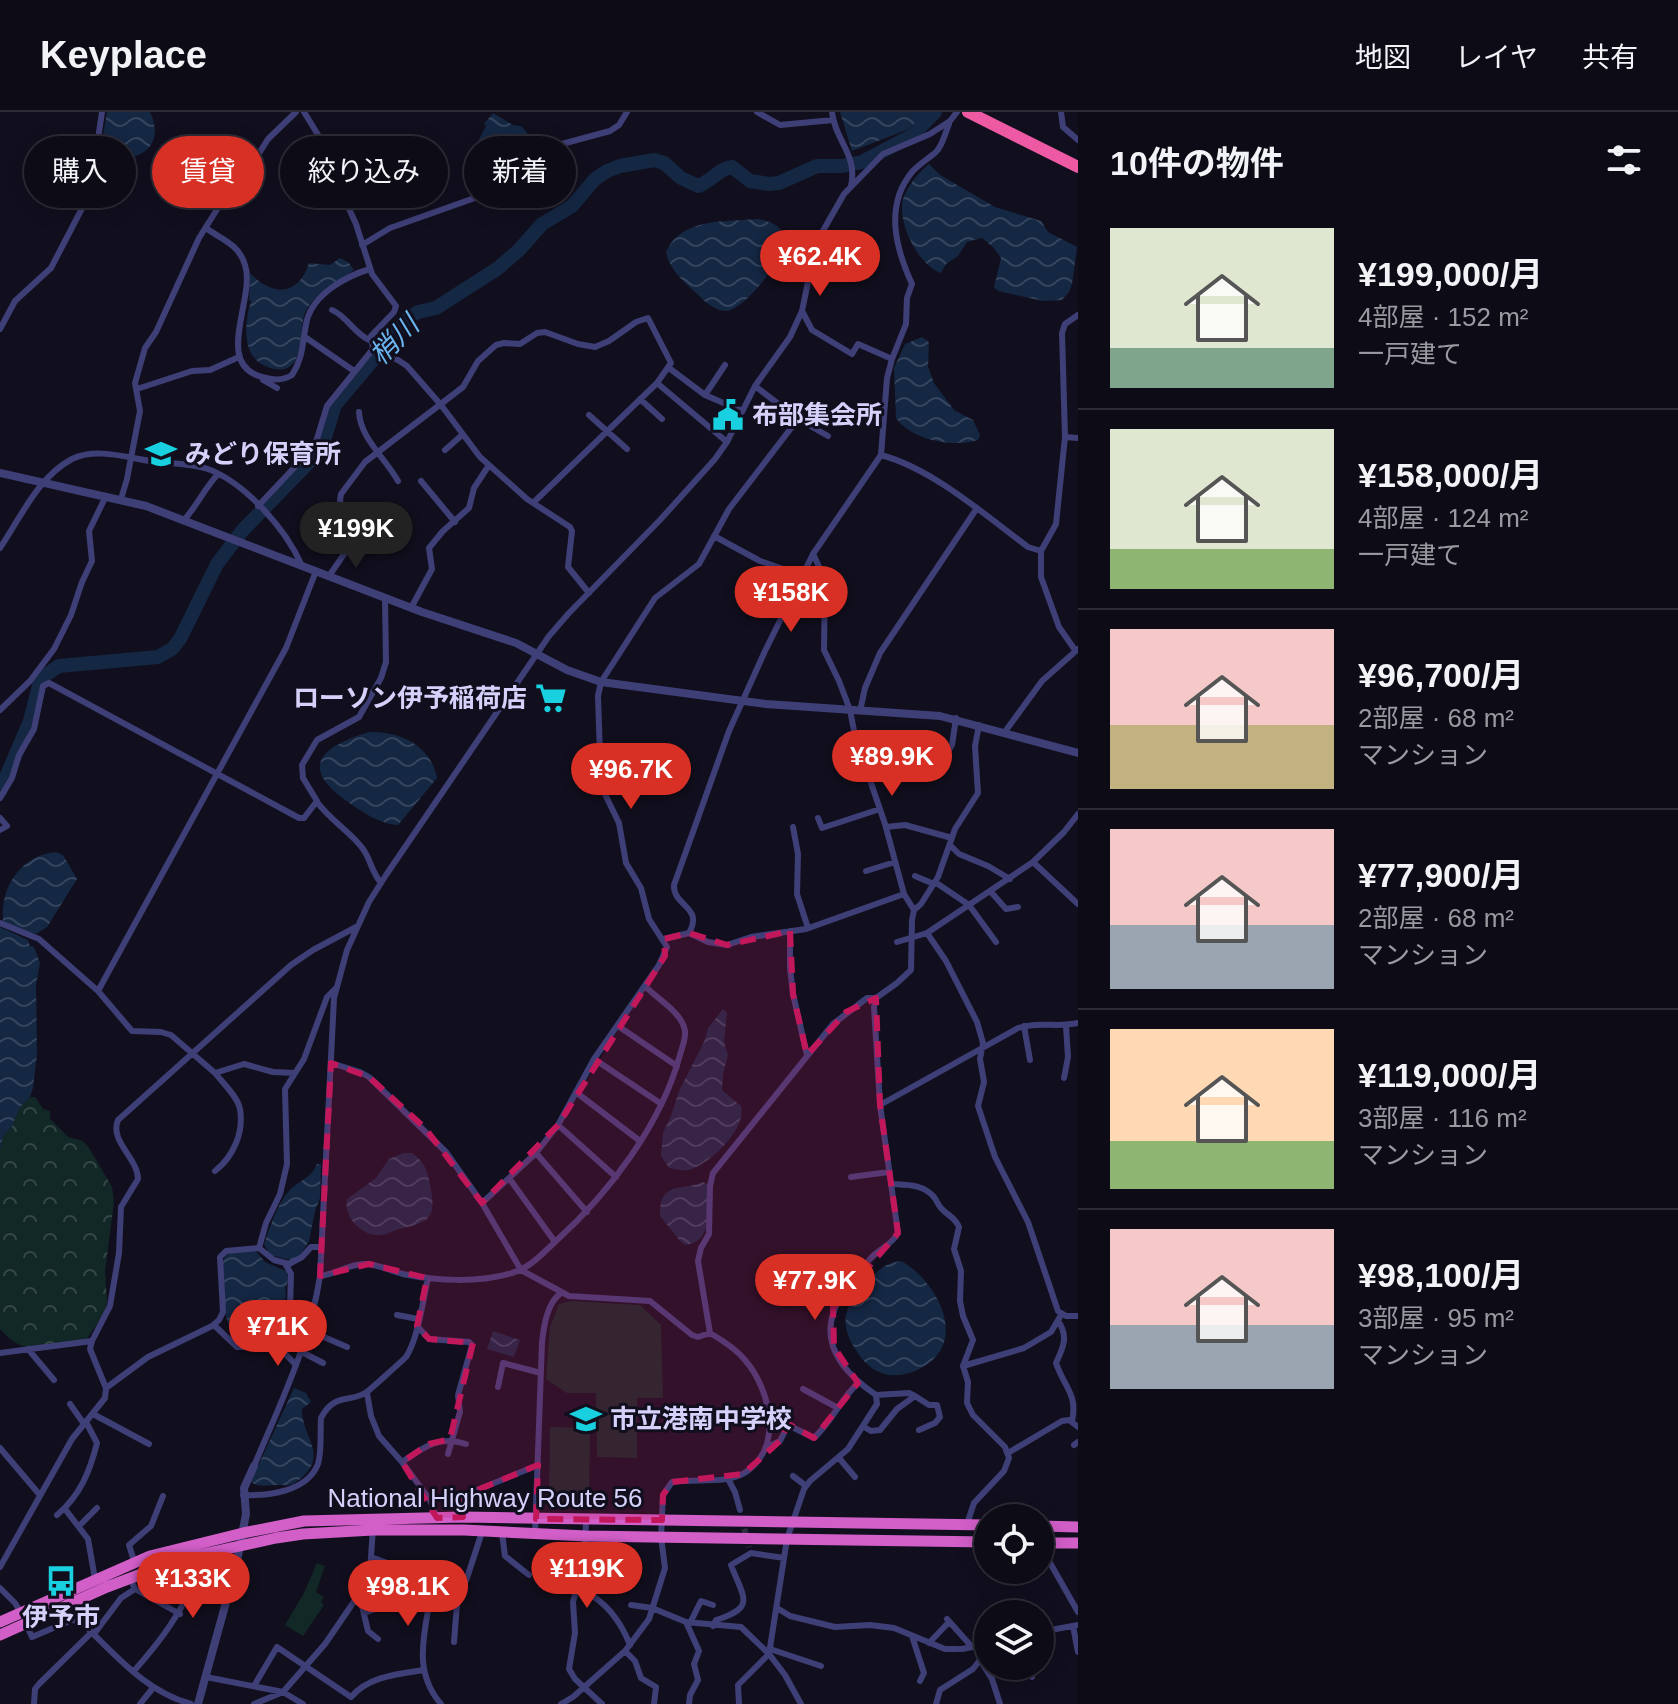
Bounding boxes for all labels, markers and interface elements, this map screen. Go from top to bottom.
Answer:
text: Keyplace [40,34,207,76]
text: 地図 [1355,42,1411,73]
text: レイヤ [1455,42,1538,73]
text: 共有 [1582,42,1638,73]
chip: 購入 [24,136,136,208]
chip: 賃貸 [152,136,264,208]
chip: 絞り込み [280,136,448,208]
chip: 新着 [464,136,576,208]
icon: filters [1602,138,1646,182]
text: 10件の物件 [1110,144,1284,182]
pin: ¥62.4K [755,230,885,298]
text: ¥62.4K [778,241,862,271]
text: ¥199,000/月 [1358,255,1543,293]
icon: home [1174,260,1270,356]
text: 4部屋 · 152 m² [1358,302,1529,332]
water label: 梢川 [363,307,427,371]
text: 一戸建て [1358,339,1462,369]
public building icon: 布部集会所 [711,398,745,432]
place label: 布部集会所 [752,400,882,430]
school or university icon: みどり保育所 [144,437,178,471]
place label: みどり保育所 [185,439,341,469]
text: ¥158,000/月 [1358,456,1543,494]
icon: home [1174,461,1270,557]
pin: ¥199K [300,502,412,570]
text: 4部屋 · 124 m² [1358,503,1529,533]
text: ¥199K [318,513,394,543]
text: 一戸建て [1358,540,1462,570]
pin: ¥158K [735,566,847,634]
text: ¥158K [753,577,829,607]
text: ¥96,700/月 [1358,656,1524,694]
icon: home [1174,661,1270,757]
supermarket icon: ローソン伊予稲荷店 [534,681,568,715]
place label: ローソン伊予稲荷店 [293,683,527,713]
text: 2部屋 · 68 m² [1358,703,1514,733]
pin: ¥89.9K [827,730,957,798]
text: マンション [1358,740,1488,770]
text: ¥89.9K [850,741,934,771]
pin: ¥96.7K [566,743,696,811]
text: ¥96.7K [589,754,673,784]
text: ¥77,900/月 [1358,856,1524,894]
icon: home [1174,861,1270,957]
text: 2部屋 · 68 m² [1358,903,1514,933]
text: マンション [1358,940,1488,970]
text: ¥119,000/月 [1358,1056,1541,1094]
icon: home [1174,1061,1270,1157]
text: 3部屋 · 116 m² [1358,1103,1527,1133]
text: マンション [1358,1140,1488,1170]
pin: ¥77.9K [750,1254,880,1322]
text: ¥98,100/月 [1358,1256,1524,1294]
icon: home [1174,1261,1270,1357]
text: ¥77.9K [773,1265,857,1295]
pin: ¥71K [231,1300,325,1368]
text: 3部屋 · 95 m² [1358,1303,1514,1333]
text: ¥71K [247,1311,309,1341]
text: マンション [1358,1340,1488,1370]
school or university icon: 市立港南中学校 [569,1402,603,1436]
place label: 市立港南中学校 [610,1404,792,1434]
street label: National Highway Route 56 [327,1483,643,1513]
map controls [974,1504,1054,1680]
button: locate [974,1504,1054,1584]
pin: ¥119K [531,1542,643,1610]
pin: ¥133K [137,1552,249,1620]
text: ¥119K [549,1553,625,1583]
pin: ¥98.1K [343,1560,473,1628]
text: ¥133K [155,1563,231,1593]
bus stop icon: 伊予市 [44,1564,78,1598]
text: ¥98.1K [366,1571,450,1601]
button: layers [974,1600,1054,1680]
place label: 伊予市 [22,1602,100,1632]

